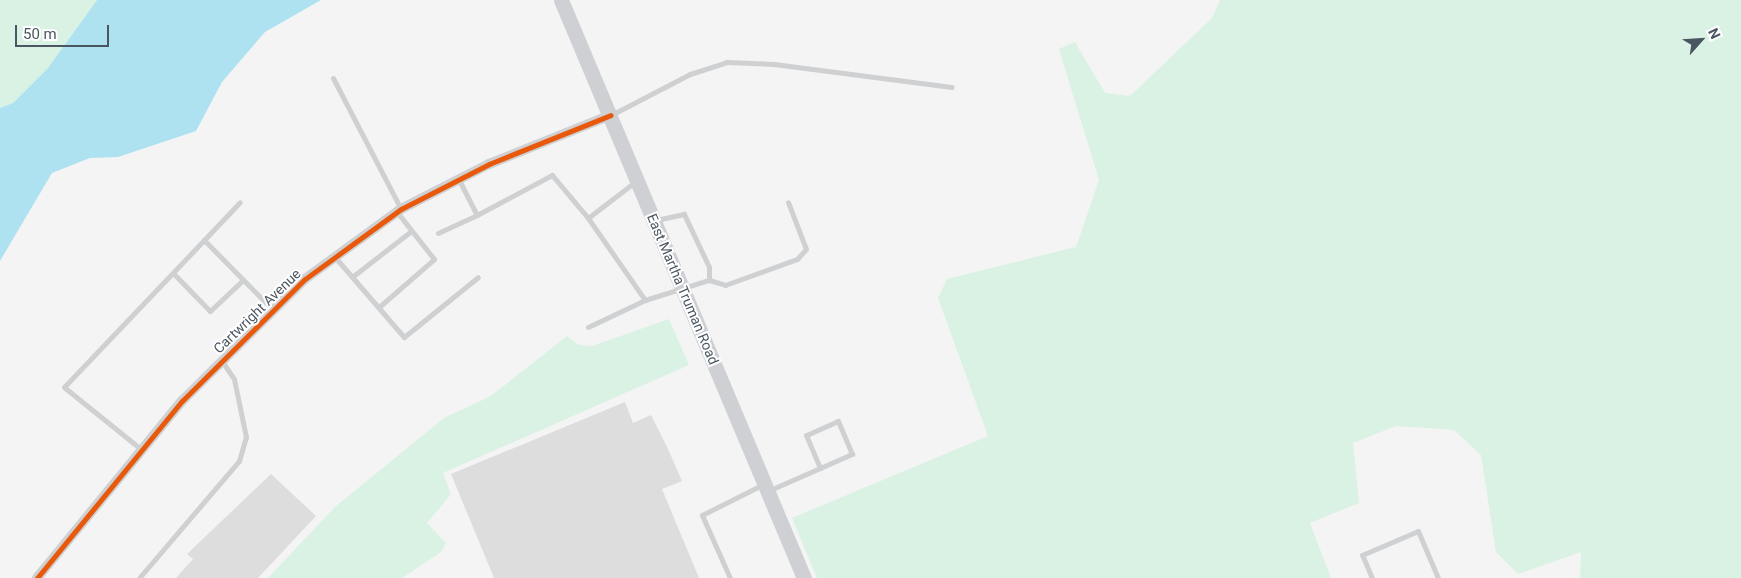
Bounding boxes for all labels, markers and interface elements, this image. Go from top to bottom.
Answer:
scale bar [18,15,111,47]
north arrow [1676,15,1726,65]
text: 50 m [23,25,57,43]
text: N [1705,25,1724,41]
street label: East Martha Truman Road [643,211,723,367]
street label: Cartwright Avenue [210,265,304,357]

